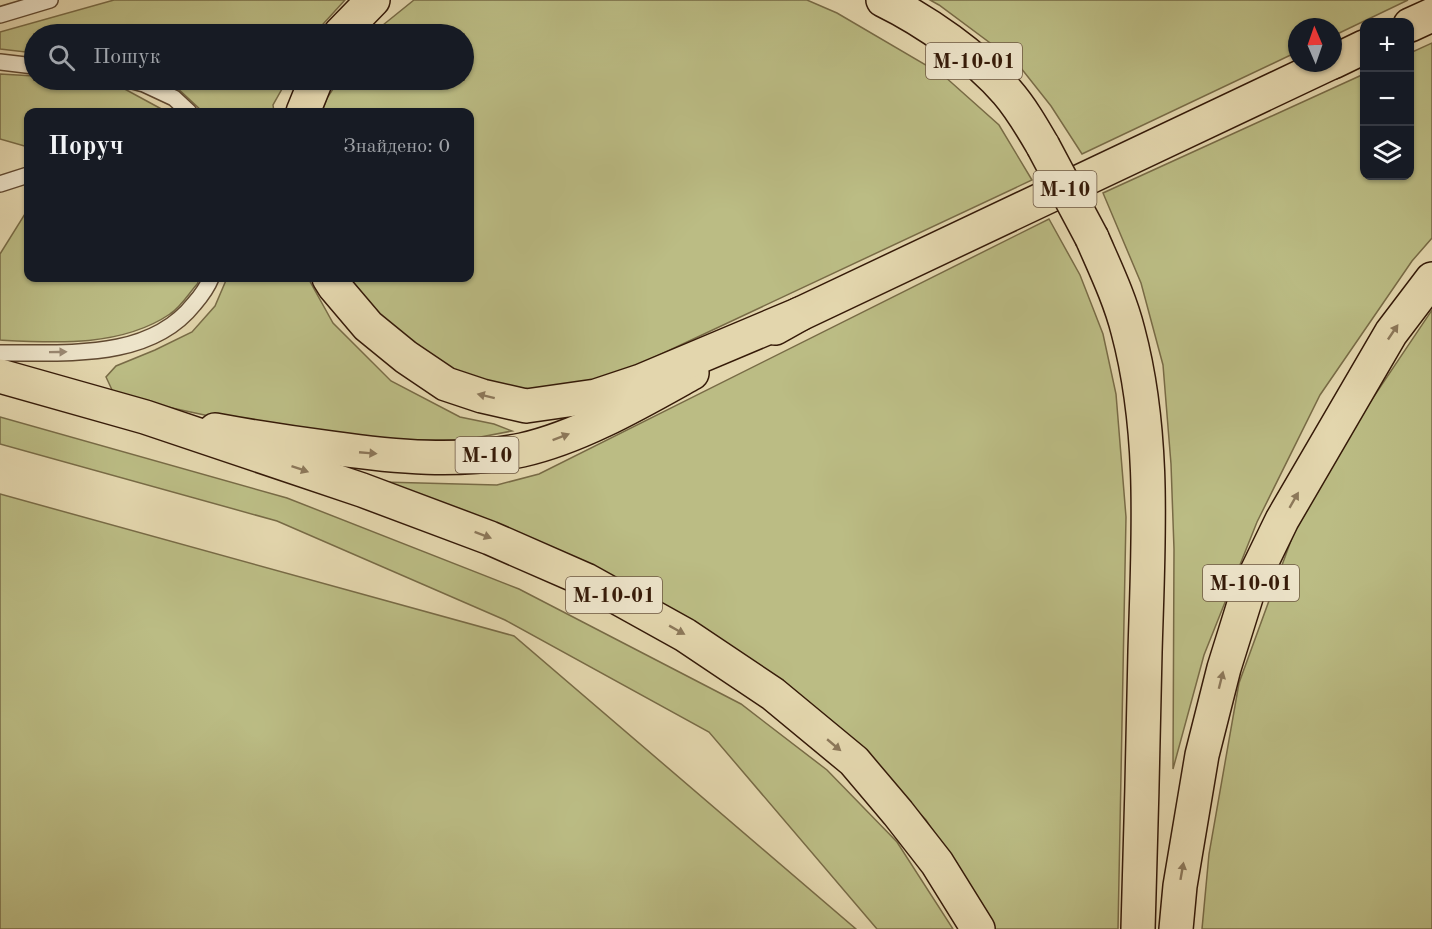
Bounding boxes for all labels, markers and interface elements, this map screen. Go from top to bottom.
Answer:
north arrow [1288,18,1342,72]
map controls [1360,18,1414,180]
button: + [1360,18,1414,72]
search box [24,24,474,90]
icon: search [45,41,78,74]
road number: М-10-01 [926,43,1022,79]
text: Пошук [93,46,161,68]
button: − [1360,72,1414,126]
button: layers [1360,126,1414,180]
text: Поруч [48,134,124,160]
text: Знайдено: 0 [343,137,450,157]
road number: М-10 [1034,171,1096,207]
one-way arrow [1387,324,1398,340]
one-way arrow [49,347,68,356]
one-way arrow [477,391,495,401]
one-way arrow [552,432,570,442]
road number: М-10 [456,437,518,473]
one-way arrow [359,448,378,458]
one-way arrow [291,465,309,475]
one-way arrow [1288,492,1299,508]
one-way arrow [474,531,492,540]
road number: М-10-01 [1203,565,1299,601]
road number: М-10-01 [566,577,662,613]
one-way arrow [669,625,685,636]
one-way arrow [1216,671,1226,689]
one-way arrow [826,738,841,751]
one-way arrow [1178,861,1187,880]

